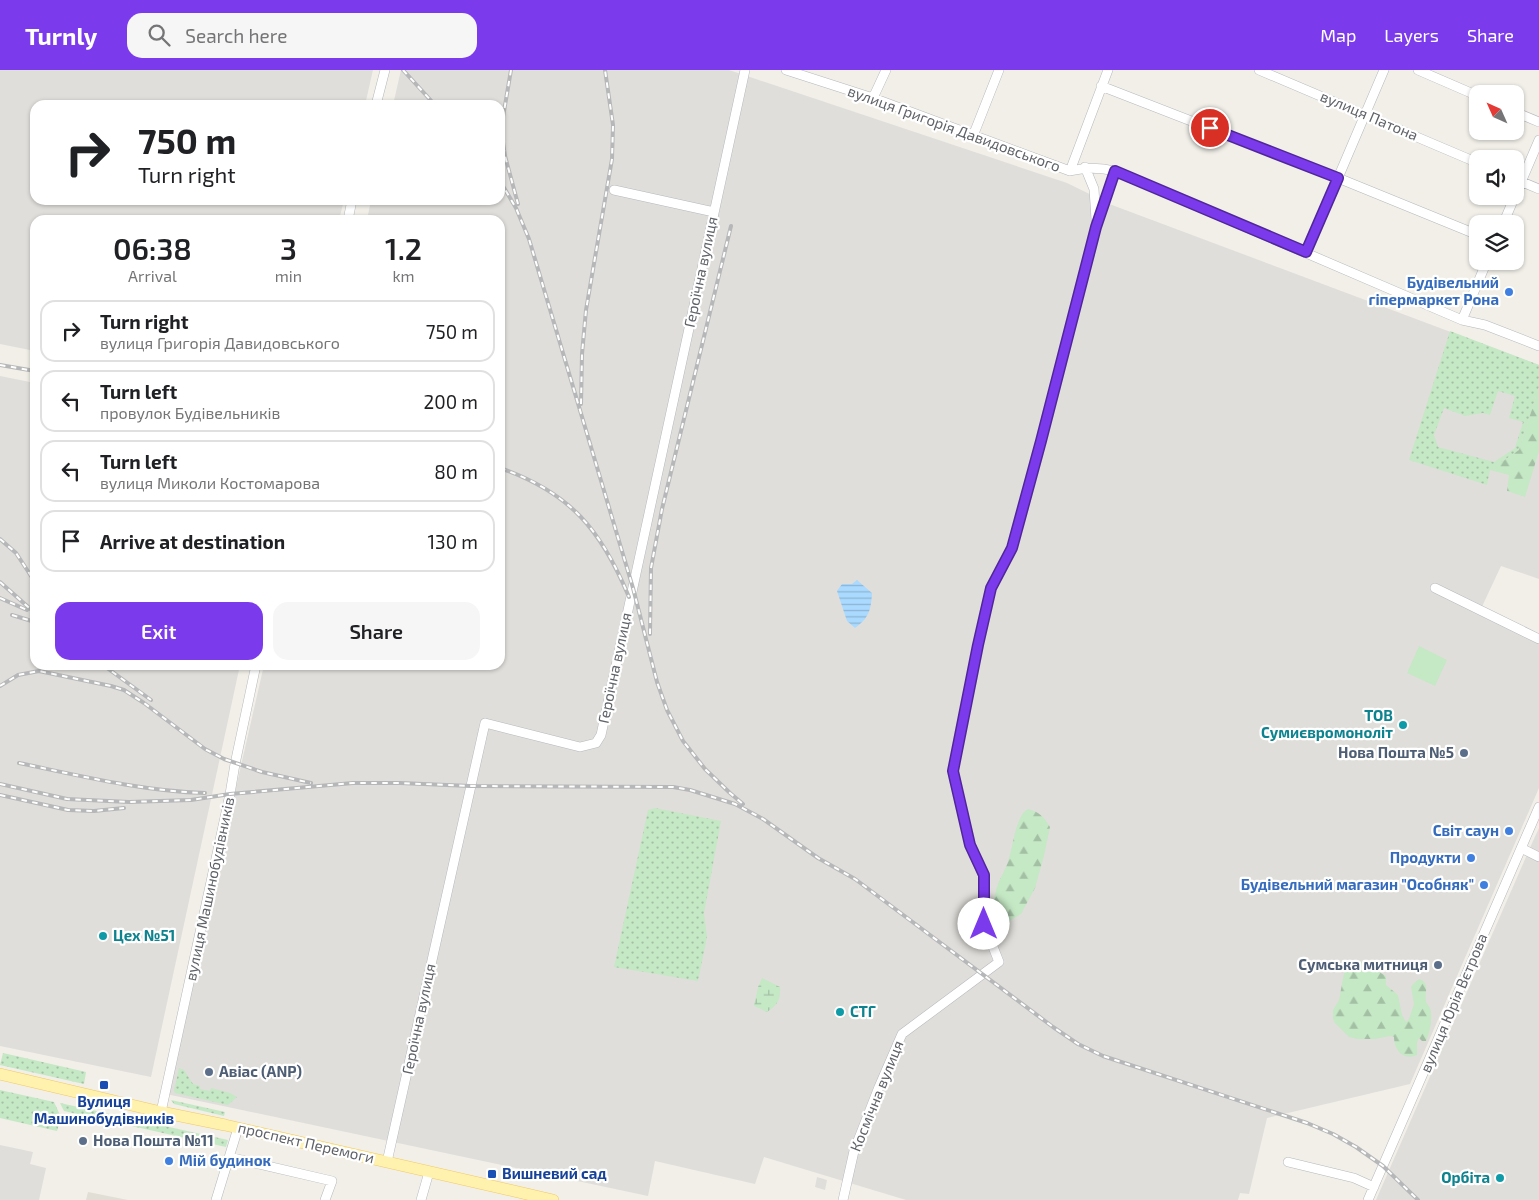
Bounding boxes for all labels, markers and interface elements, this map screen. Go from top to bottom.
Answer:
search box [127,13,477,58]
text: Turnly [25,21,97,50]
icon: search [145,21,173,49]
text: Search here [185,24,287,47]
text: Map [1320,24,1356,46]
text: Layers [1384,24,1439,46]
text: Share [1467,24,1514,46]
street label: вулиця Григорія Давидовського [845,81,1063,176]
north arrow [1469,85,1524,140]
map controls [1469,85,1524,270]
street label: вулиця Патона [1317,86,1421,145]
pin [1189,107,1231,149]
icon: arrive [1196,114,1224,142]
text: 750 m [138,119,236,161]
icon: right [55,120,120,185]
button: sound [1469,150,1524,205]
text: Turn right [138,161,236,187]
street label: Героїчна вулиця [679,215,722,329]
button: layers [1469,215,1524,270]
text: 06:38 [113,230,192,266]
text: 3 [280,230,297,266]
text: 1.2 [385,230,422,266]
text: Arrival [128,266,177,285]
text: min [275,266,302,285]
text: km [392,266,415,285]
place label: Будівельний гіпермаркет Рона [1368,273,1499,308]
marker: Будівельний гіпермаркет Рона [1503,286,1515,298]
text: Turn right [100,310,188,333]
icon: right [57,317,85,345]
text: 750 m [426,320,478,343]
text: вулиця Григорія Давидовського [100,333,340,352]
text: Turn left [100,380,177,403]
icon: left [57,387,85,415]
text: 200 m [424,390,478,413]
text: провулок Будівельників [100,403,280,422]
text: Turn left [100,450,177,473]
icon: left [57,457,85,485]
text: 80 m [434,460,478,483]
text: вулиця Миколи Костомарова [100,473,320,492]
icon: arrive [57,527,85,555]
text: Arrive at destination [100,530,285,553]
text: 130 m [428,530,478,553]
button: Exit [55,602,263,660]
button: Share [273,602,480,660]
street label: Героїчна вулиця [593,611,636,725]
place label: ТОВ Сумиєвромоноліт [1261,706,1393,741]
marker: ТОВ Сумиєвромоноліт [1397,719,1409,731]
place label: Нова Пошта №5 [1338,743,1454,761]
marker: Нова Пошта №5 [1458,747,1470,759]
street label: вулиця Машинобудівників [181,795,238,983]
place label: Світ саун [1433,821,1499,839]
marker: Світ саун [1503,825,1515,837]
place label: Продукти [1390,848,1461,866]
marker: Продукти [1465,852,1477,864]
place label: Будівельний магазин "Особняк" [1241,875,1474,893]
marker: Будівельний магазин "Особняк" [1478,879,1490,891]
position arrow [957,897,1009,949]
place label: Цех №51 [113,926,175,944]
marker: Цех №51 [97,930,109,942]
street label: вулиця Юрія Вєтрова [1416,930,1491,1075]
place label: Сумська митниця [1298,955,1428,973]
marker: Сумська митниця [1432,959,1444,971]
street label: Героїчна вулиця [397,962,440,1076]
place label: СТГ [850,1002,876,1020]
marker: СТГ [834,1006,846,1018]
street label: Космічна вулиця [846,1037,907,1154]
place label: Авіас (ANP) [219,1062,302,1080]
marker: Авіас (ANP) [203,1066,215,1078]
marker: Вулиця Машинобудівників [98,1079,110,1091]
place label: Вулиця Машинобудівників [34,1092,175,1127]
street label: проспект Перемоги [236,1118,376,1166]
place label: Нова Пошта №11 [93,1131,214,1149]
marker: Нова Пошта №11 [77,1135,89,1147]
place label: Мій будинок [179,1151,272,1169]
marker: Мій будинок [163,1155,175,1167]
place label: Вишневий сад [502,1164,607,1182]
marker: Вишневий сад [486,1168,498,1180]
place label: Орбіта [1441,1168,1490,1186]
marker: Орбіта [1494,1172,1506,1184]

